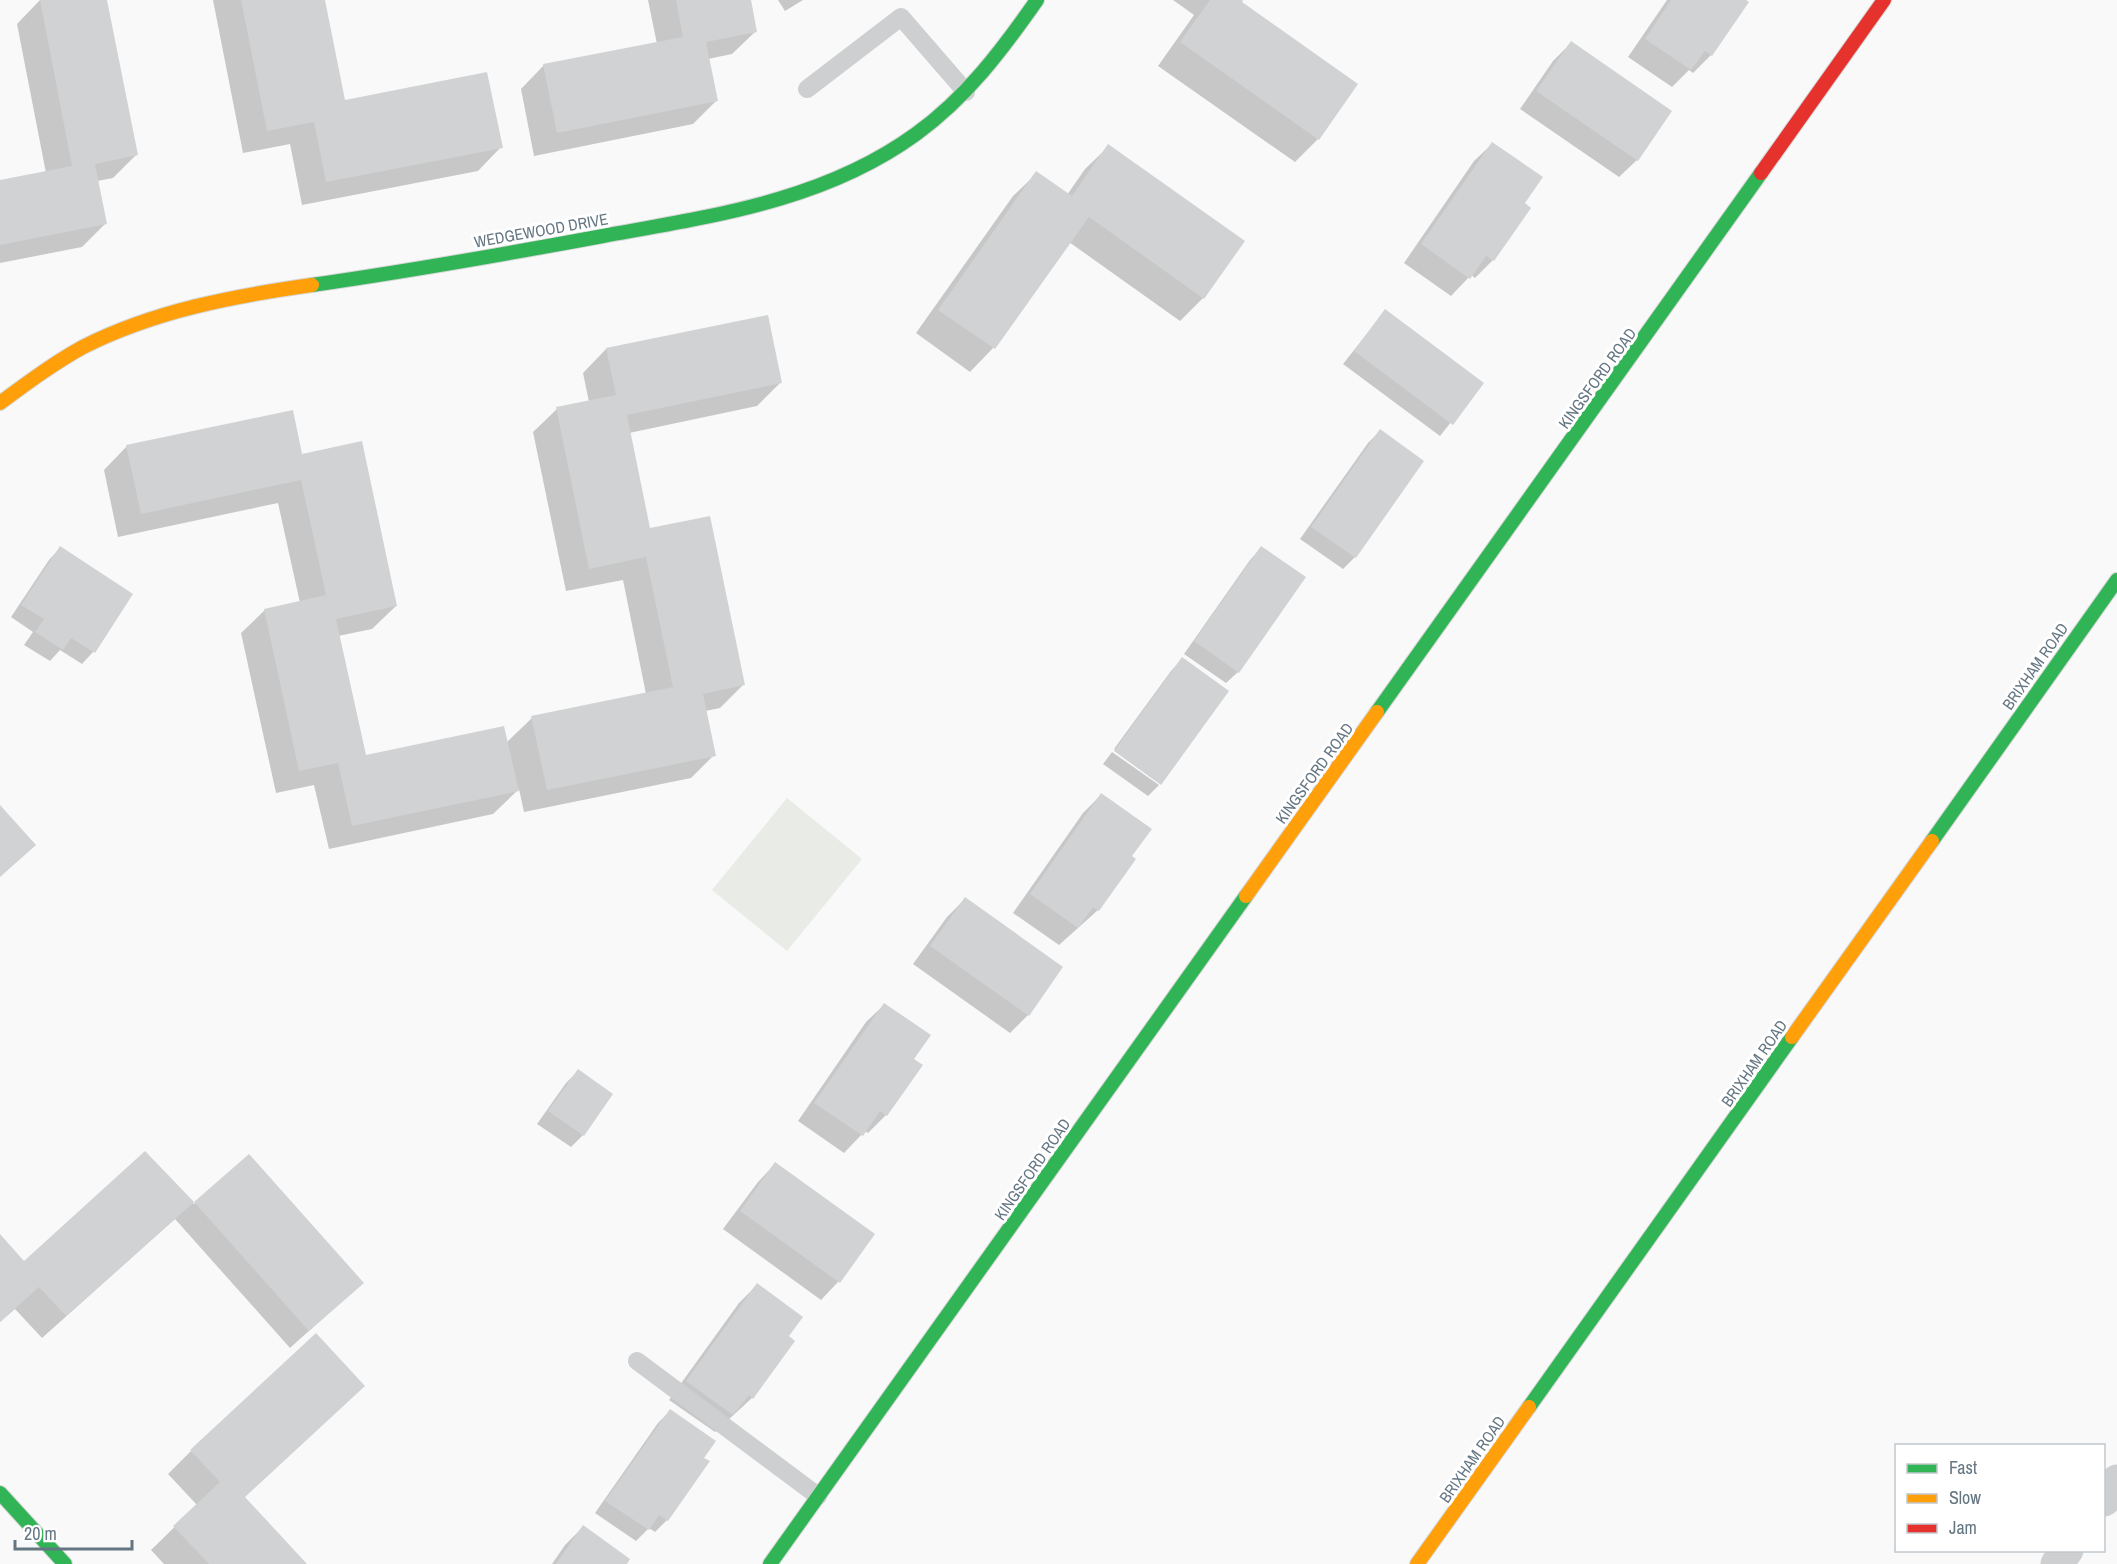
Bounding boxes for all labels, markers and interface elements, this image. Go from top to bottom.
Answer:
street label: WEDGEWOOD DRIVE [472,207,610,253]
street label: KINGSFORD ROAD [1553,323,1641,433]
street label: BRIXHAM ROAD [1997,618,2073,714]
street label: KINGSFORD ROAD [1270,718,1358,828]
street label: BRIXHAM ROAD [1716,1015,1792,1111]
street label: KINGSFORD ROAD [989,1114,1075,1224]
street label: BRIXHAM ROAD [1434,1411,1510,1507]
legend [1895,1444,2105,1552]
text: Fast [1949,1455,1977,1480]
text: Slow [1949,1485,1981,1510]
scale bar [15,1513,132,1551]
text: Jam [1949,1515,1977,1540]
text: 20 m [24,1521,57,1546]

